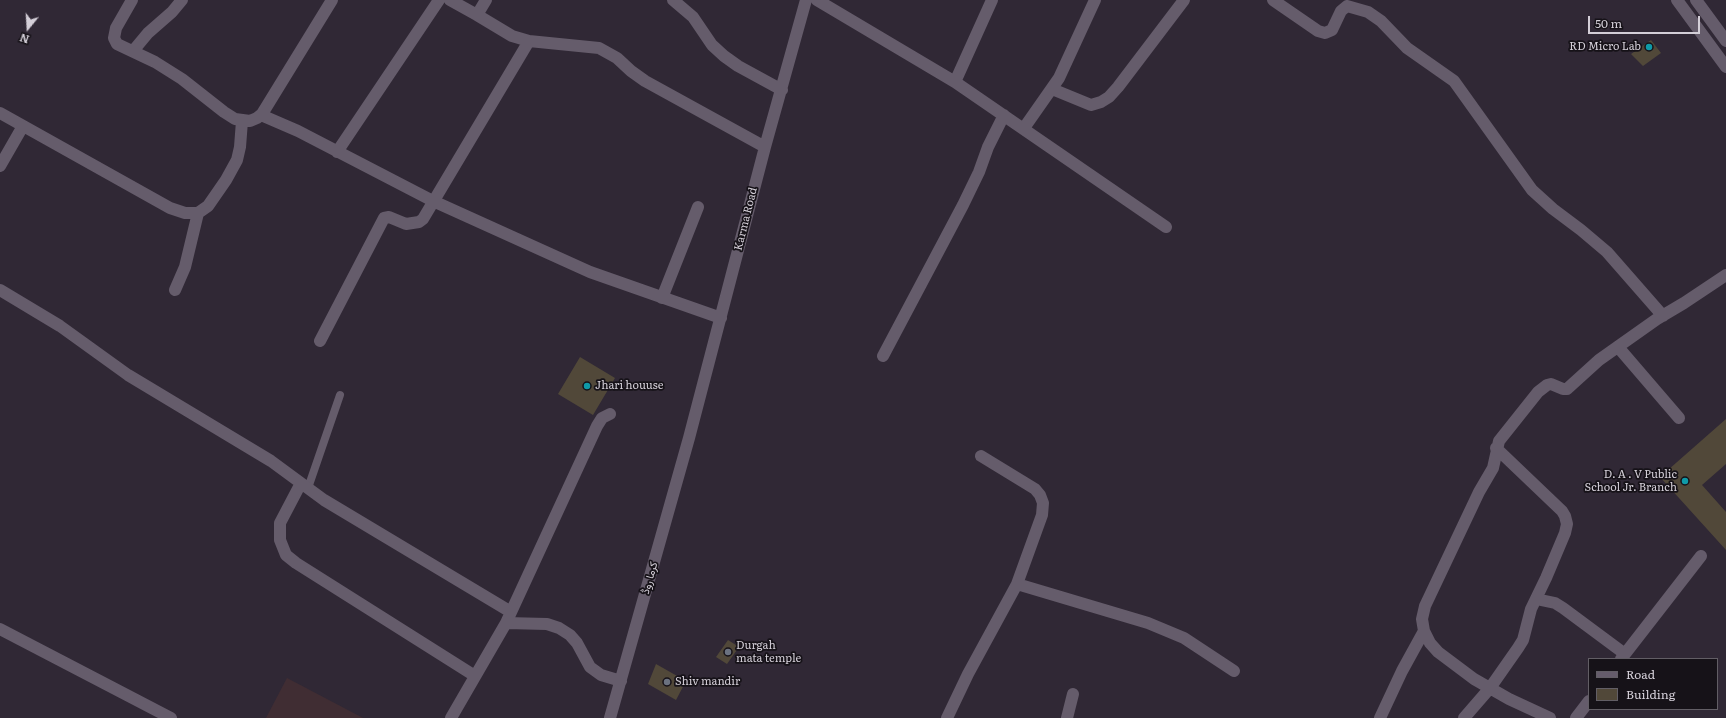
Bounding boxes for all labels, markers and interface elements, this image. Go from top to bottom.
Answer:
north arrow [8,8,48,48]
scale bar [1590,8,1702,34]
text: 50 m [1595,14,1622,32]
text: N [17,30,31,48]
place label: RD Micro Lab [1569,40,1641,54]
marker: RD Micro Lab [1644,42,1654,52]
street label: Karma Road [732,186,760,252]
place label: Jhari houuse [595,379,664,393]
marker: Jhari houuse [582,381,592,391]
place label: D. A . V Public School Jr. Branch [1585,468,1677,494]
marker: D. A . V Public School Jr. Branch [1680,476,1690,486]
street label: کرما روڈ [639,560,661,596]
place label: Durgah mata temple [736,639,801,665]
marker: Durgah mata temple [723,647,733,657]
legend [1588,658,1718,710]
text: Road [1626,665,1655,683]
place label: Shiv mandir [675,675,740,689]
marker: Shiv mandir [662,677,672,687]
text: Building [1626,685,1675,703]

